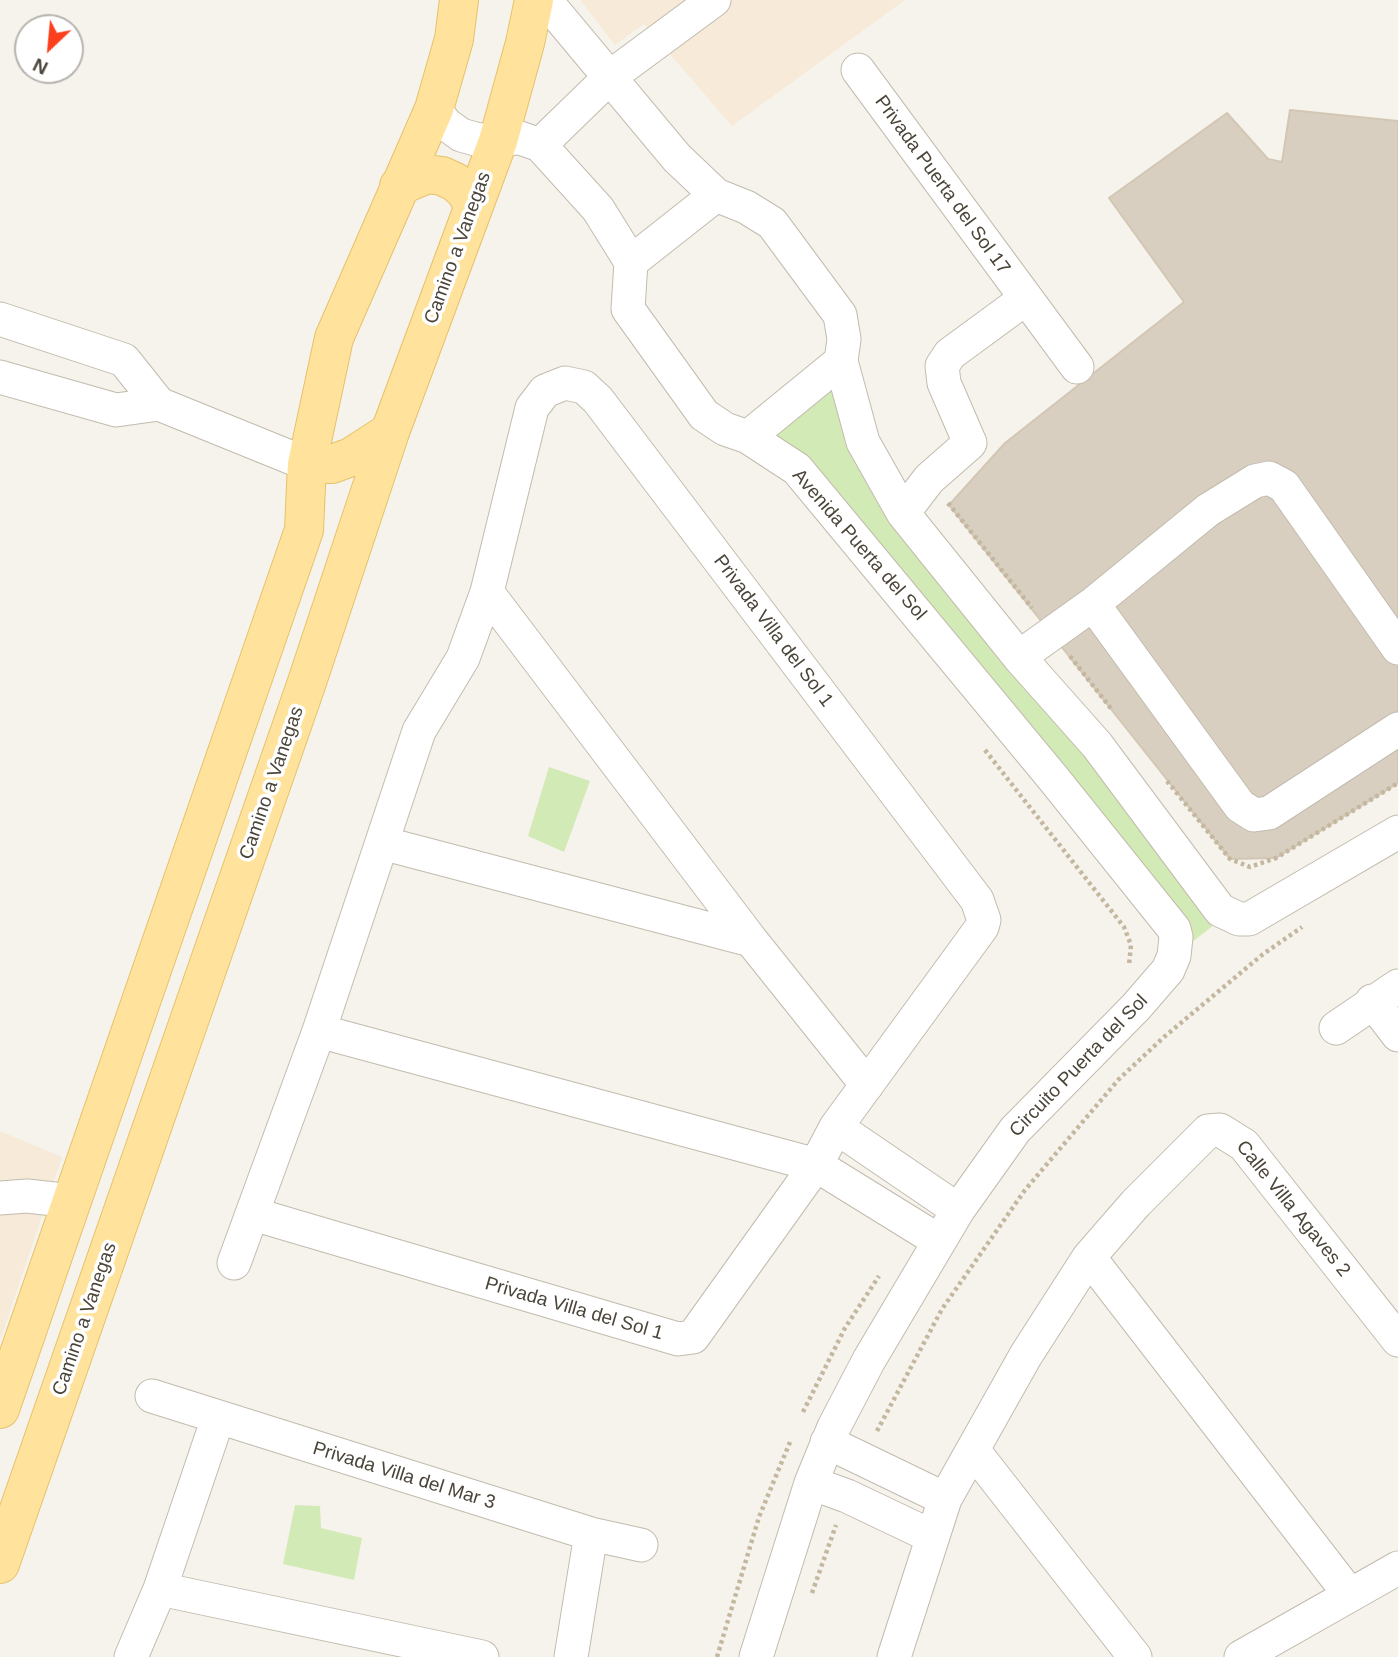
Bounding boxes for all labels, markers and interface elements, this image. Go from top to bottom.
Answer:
north arrow [14,14,84,84]
text: N [30,54,51,79]
street label: Privada Puerta del Sol 17 [869,91,1015,279]
street label: Camino a Vanegas [420,169,496,327]
street label: Avenida Puerta del Sol [787,465,931,625]
street label: Privada Villa del Sol 1 [708,550,838,712]
street label: Camino a Vanegas [235,704,309,862]
street label: Circuito Puerta del Sol [1005,990,1153,1142]
street label: Calle Villa Agaves 2 [1231,1136,1355,1282]
street label: Camino a Vanegas [48,1240,122,1398]
street label: Privada Villa del Sol 1 [482,1273,666,1345]
street label: Privada Villa del Mar 3 [310,1437,498,1515]

